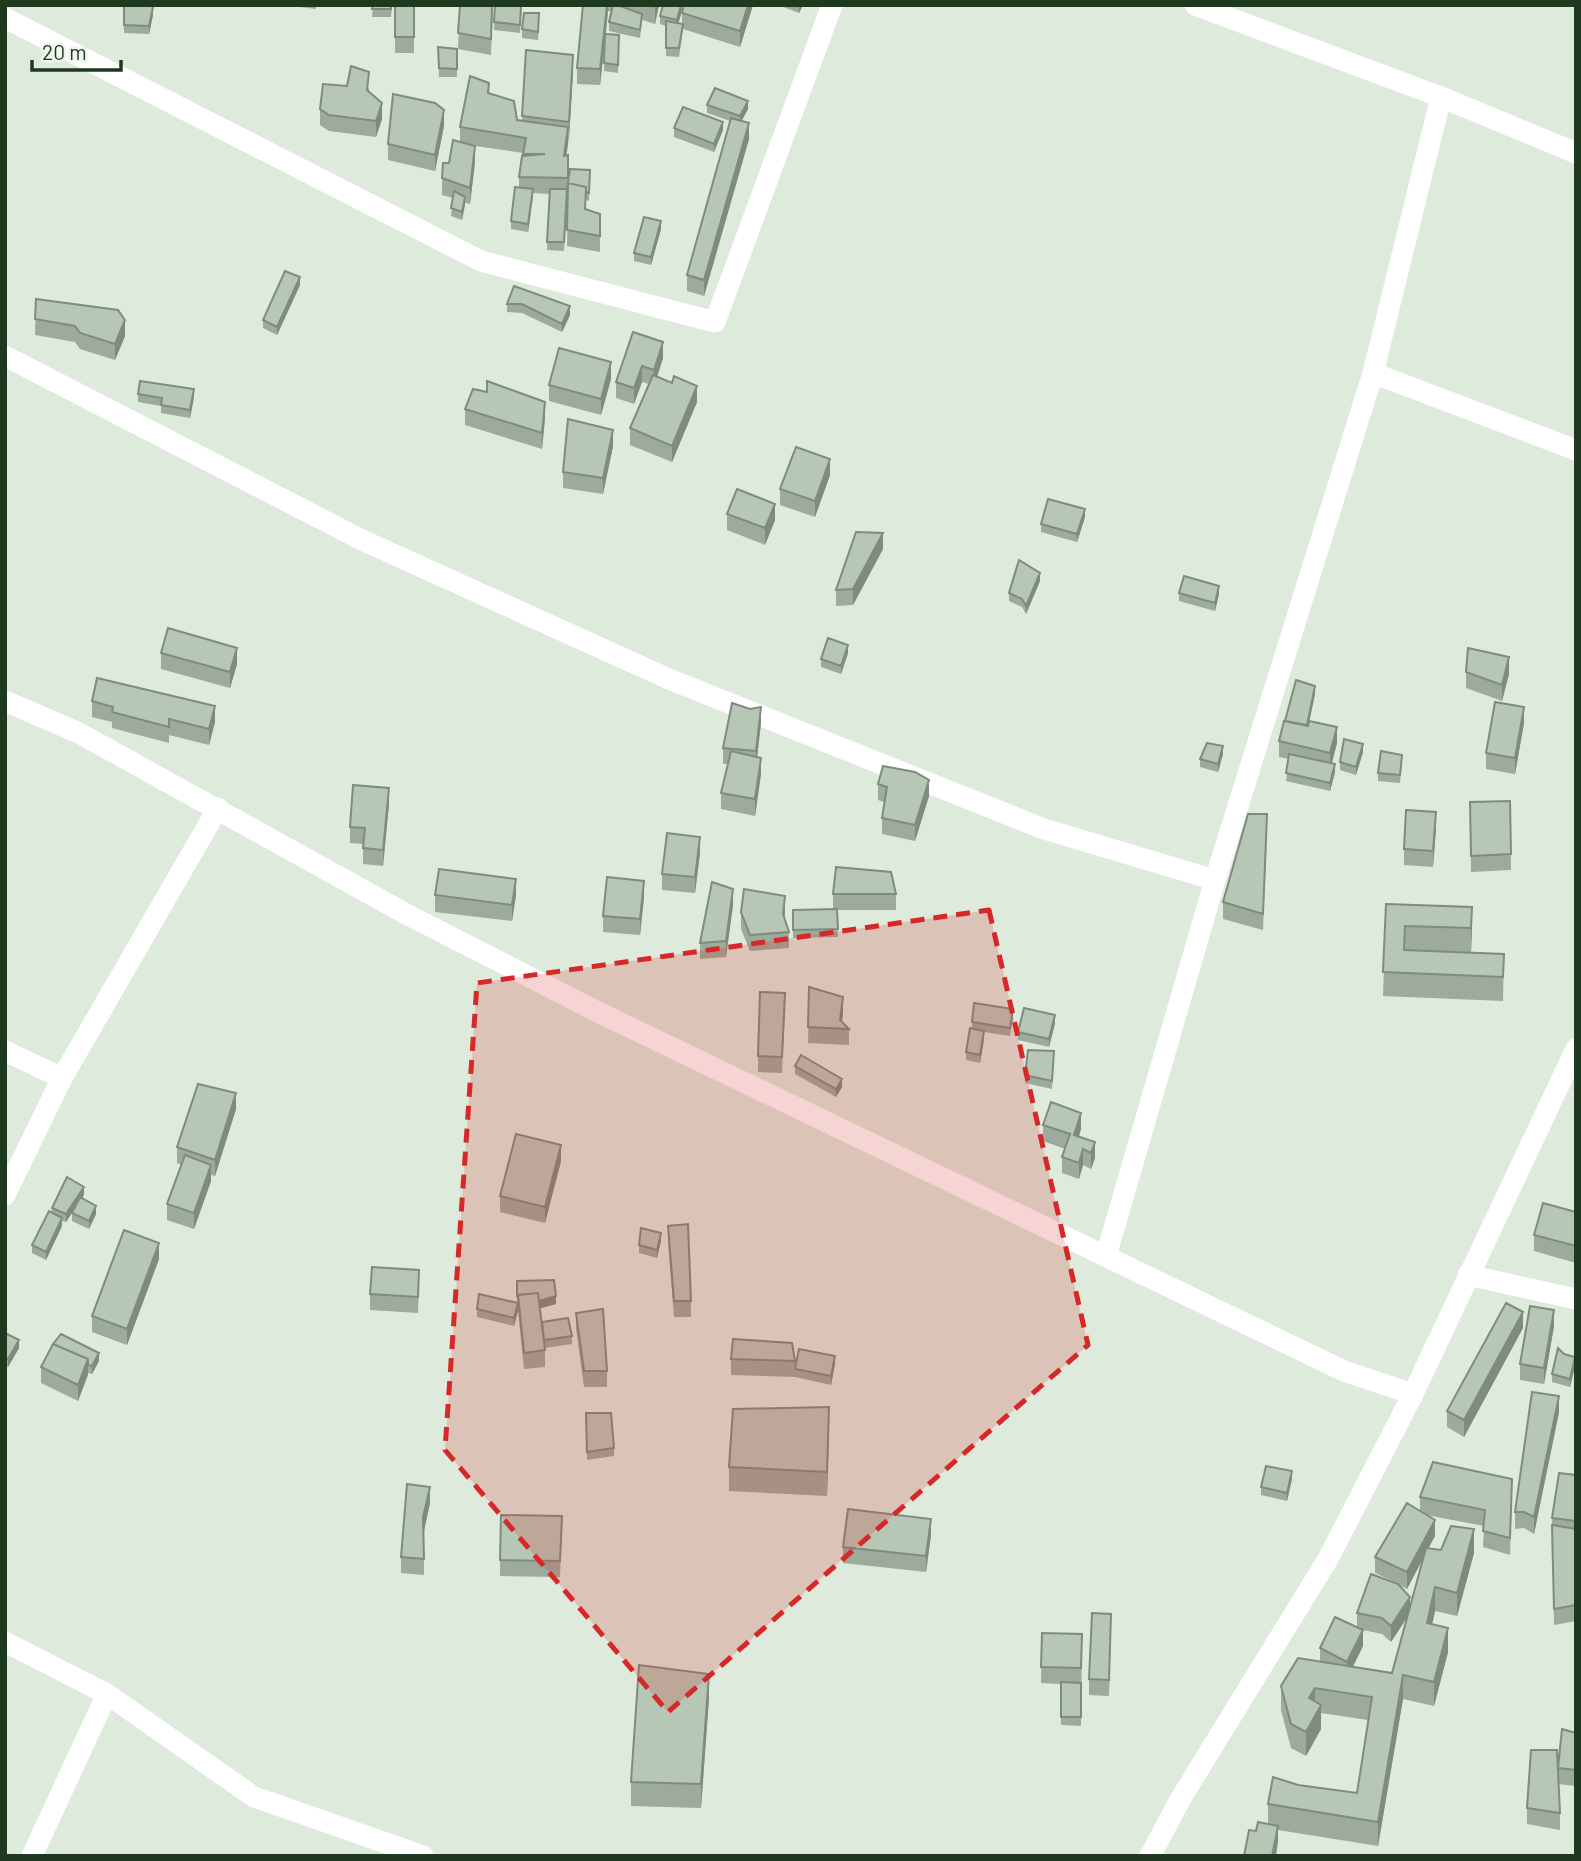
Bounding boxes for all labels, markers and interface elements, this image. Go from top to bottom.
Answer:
scale bar [32,28,121,72]
text: 20 m [42,39,87,64]

